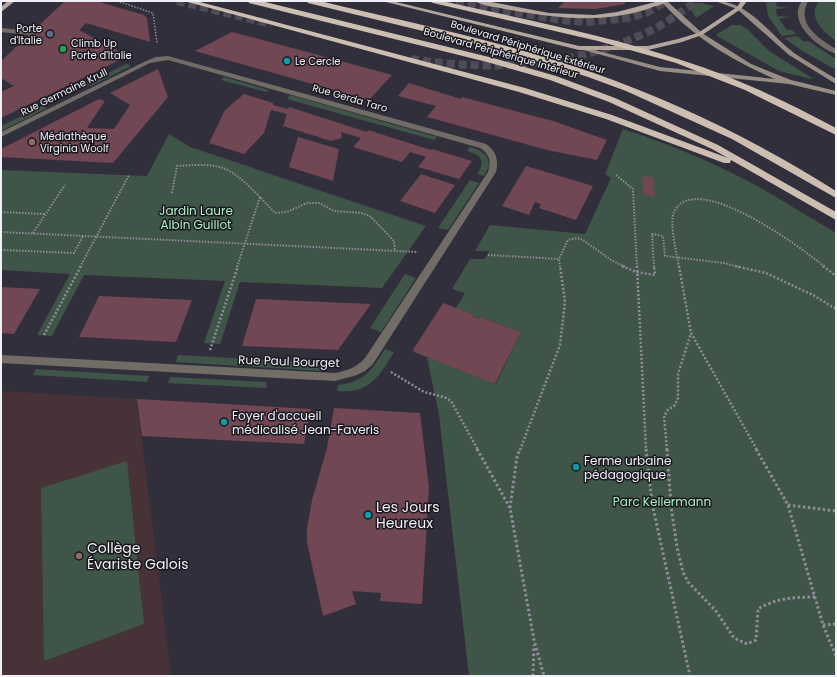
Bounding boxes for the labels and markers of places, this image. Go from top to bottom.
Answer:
place label: Porte d'Italie [10,21,42,48]
marker: Porte d'Italie [45,29,55,39]
place label: Climb Up Porte d'Italie [71,36,132,63]
marker: Climb Up Porte d'Italie [58,44,68,54]
place label: Le Cercle [295,54,341,69]
marker: Le Cercle [282,56,292,66]
place label: Médiathèque Virginia Woolf [40,129,109,156]
marker: Médiathèque Virginia Woolf [27,137,37,147]
place label: Foyer d'accueil médicalisé Jean-Faveris [232,407,379,438]
marker: Foyer d'accueil médicalisé Jean-Faveris [219,417,229,427]
place label: Ferme urbaine pédagogique [584,452,671,483]
marker: Ferme urbaine pédagogique [571,462,581,472]
place label: Les Jours Heureux [376,497,440,533]
marker: Les Jours Heureux [363,510,373,520]
place label: Collège Évariste Galois [87,538,189,574]
marker: Collège Évariste Galois [74,551,84,561]

